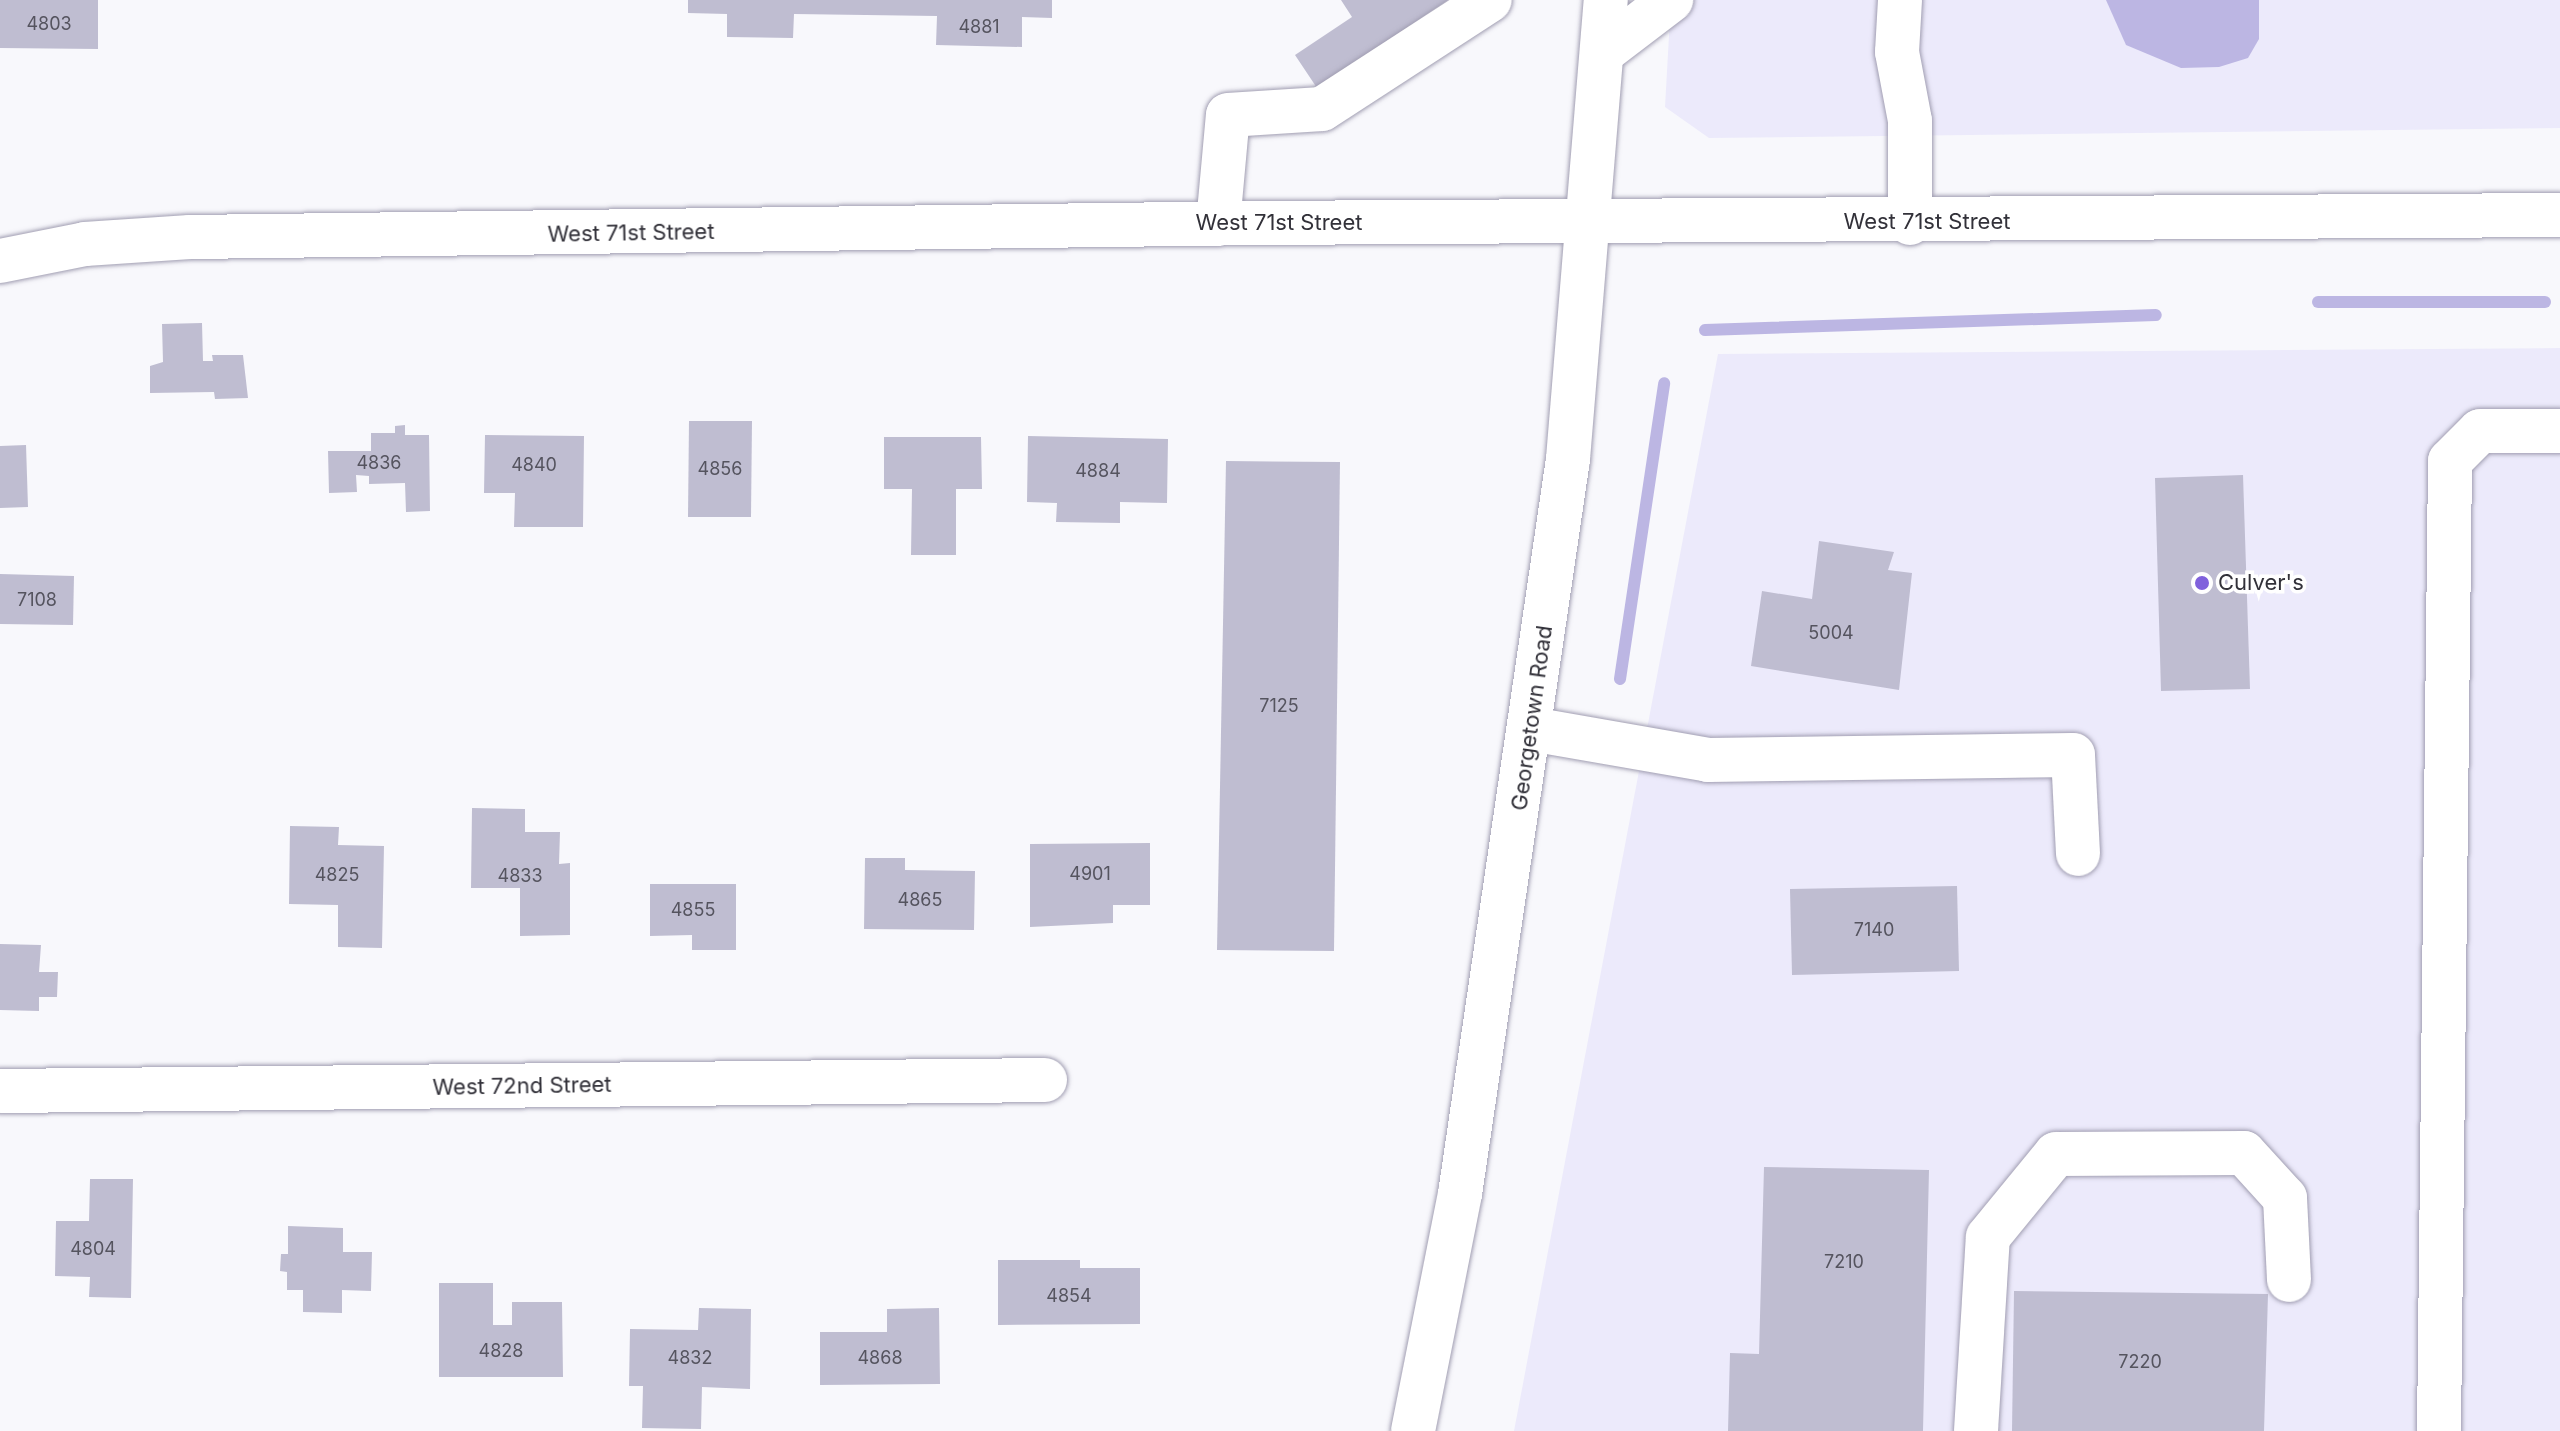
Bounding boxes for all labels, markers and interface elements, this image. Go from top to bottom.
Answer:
house number: 4803 [26,13,72,35]
house number: 4881 [958,16,1000,38]
street label: West 71st Street [1844,209,2010,235]
street label: West 71st Street [1196,210,1362,236]
street label: West 71st Street [547,218,715,248]
house number: 4836 [356,452,402,474]
house number: 4840 [511,454,557,476]
house number: 4856 [698,458,742,480]
house number: 4884 [1075,460,1121,482]
place label: Culver's [2218,570,2304,596]
marker: Culver's [2193,574,2211,592]
house number: 7108 [17,589,57,611]
house number: 5004 [1808,622,1854,644]
street label: Georgetown Road [1506,624,1558,812]
house number: 7125 [1259,695,1299,717]
house number: 4901 [1069,863,1111,885]
house number: 4825 [315,864,359,886]
house number: 4833 [498,865,542,887]
house number: 4865 [898,889,942,911]
house number: 4855 [671,899,715,921]
house number: 7140 [1854,919,1894,941]
street label: West 72nd Street [432,1071,612,1101]
house number: 4804 [70,1238,116,1260]
house number: 7210 [1824,1251,1864,1273]
house number: 4854 [1046,1285,1092,1307]
house number: 4828 [479,1340,523,1362]
house number: 4832 [668,1347,712,1369]
house number: 4868 [857,1347,903,1369]
house number: 7220 [2118,1351,2162,1373]

